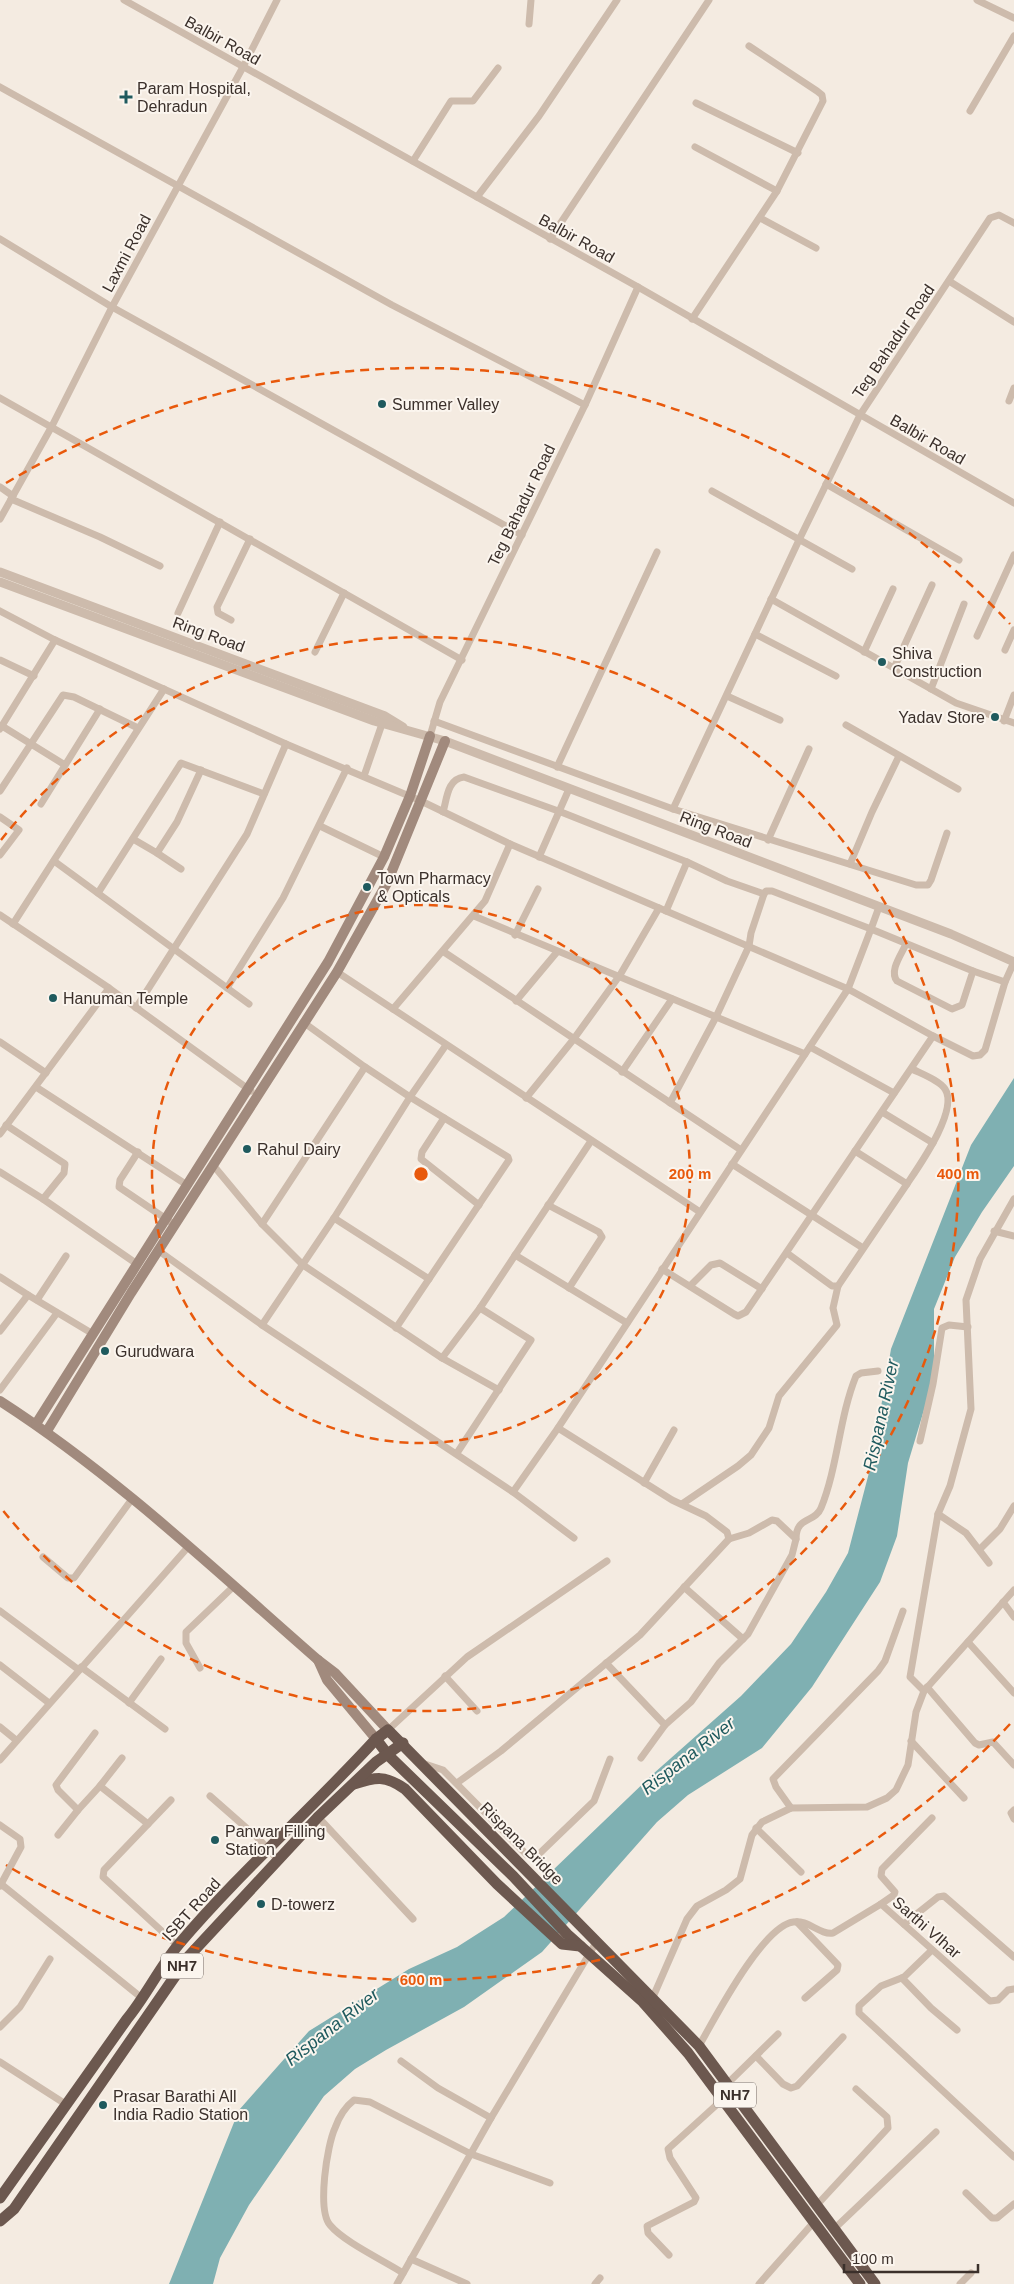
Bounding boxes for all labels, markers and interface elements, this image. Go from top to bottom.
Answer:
street label: Balbir Road [182,13,263,68]
place label: Param Hospital, Dehradun [137,80,251,115]
marker: Param Hospital, Dehradun [119,90,133,104]
street label: Balbir Road [536,211,617,266]
street label: Laxmi Road [99,212,154,295]
street label: Teg Bahadur Road [849,281,938,401]
place label: Summer Valley [392,396,499,413]
marker: Summer Valley [376,398,388,410]
street label: Balbir Road [887,411,968,468]
street label: Teg Bahadur Road [485,442,558,569]
street label: Ring Road [170,614,247,655]
place label: Shiva Construction [892,645,982,680]
marker: Shiva Construction [876,656,888,668]
place label: Yadav Store [898,709,985,726]
marker: Yadav Store [989,711,1001,723]
street label: Ring Road [677,808,754,851]
place label: Town Pharmacy & Opticals [377,870,491,905]
marker: Town Pharmacy & Opticals [361,881,373,893]
place label: Hanuman Temple [63,990,188,1007]
marker: Hanuman Temple [47,992,59,1004]
place label: Rahul Dairy [257,1141,341,1158]
marker: Rahul Dairy [241,1143,253,1155]
centre of rings [412,1165,430,1183]
text: 200 m [669,1165,711,1182]
text: 400 m [937,1165,979,1182]
place label: Gurudwara [115,1343,194,1360]
marker: Gurudwara [99,1345,111,1357]
water label: Rispana River [859,1357,903,1472]
water label: Rispana River [637,1713,739,1799]
street label: Rispana Bridge [477,1799,566,1888]
place label: Panwar Filling Station [225,1823,325,1858]
marker: Panwar Filling Station [209,1834,221,1846]
street label: ISBT Road [159,1875,224,1944]
street label: Sarthi VIhar [889,1893,965,1962]
place label: D-towerz [271,1896,335,1913]
marker: D-towerz [255,1898,267,1910]
road number: NH7 [161,1954,203,1978]
text: 600 m [400,1971,442,1988]
water label: Rispana River [281,1984,383,2070]
road number: NH7 [714,2082,756,2108]
place label: Prasar Barathi All India Radio Station [113,2088,248,2123]
marker: Prasar Barathi All India Radio Station [97,2099,109,2111]
scale bar [844,2242,978,2274]
text: 100 m [852,2250,894,2267]

